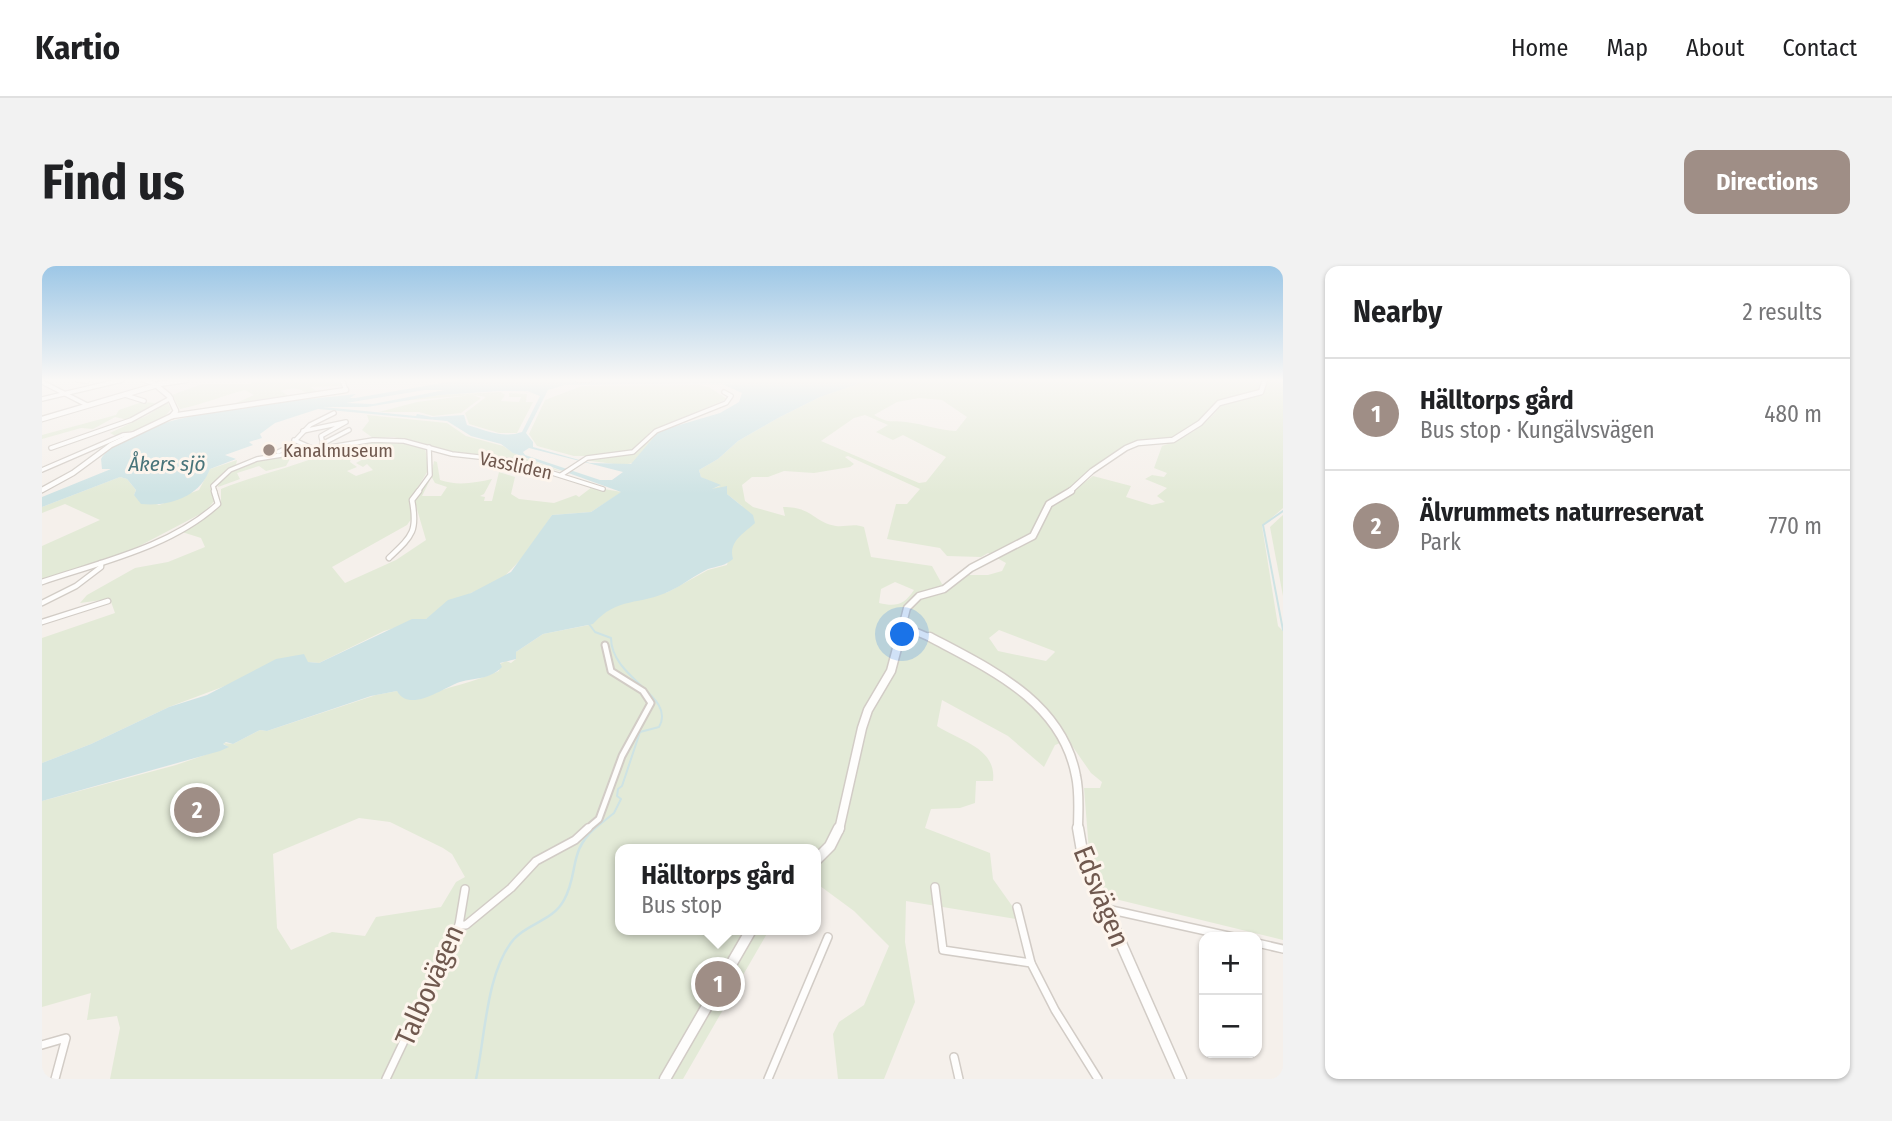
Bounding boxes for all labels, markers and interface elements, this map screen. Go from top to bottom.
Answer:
text: Kartio [35,28,120,68]
text: Home [1511,34,1568,62]
text: Map [1606,34,1648,62]
text: About [1686,34,1744,62]
text: Contact [1782,34,1857,62]
button: Directions [1684,150,1850,214]
text: Find us [42,153,185,212]
text: Nearby [1353,294,1442,330]
text: 2 results [1742,298,1822,326]
text: Hälltorps gård [1420,385,1574,416]
text: 1 [1371,400,1381,428]
text: 480 m [1764,400,1822,428]
text: Bus stop · Kungälvsvägen [1420,416,1655,444]
place label: Kanalmuseum [283,439,393,462]
marker: Kanalmuseum [261,442,277,458]
street label: Vassliden [478,447,554,484]
water label: Åkers sjö [127,451,206,477]
text: Älvrummets naturreservat [1420,497,1704,528]
text: 2 [1371,512,1381,540]
text: 770 m [1768,512,1822,540]
text: Park [1420,528,1461,556]
your location [885,617,919,651]
pin: 2 [174,784,220,836]
street label: Edsvägen [1066,841,1137,951]
popup [615,844,821,935]
text: Hälltorps gård [641,860,795,891]
text: Bus stop [641,891,722,919]
street label: Talbovägen [388,920,471,1051]
map controls [1199,932,1262,1058]
button: + [1199,932,1262,995]
pin: 1 [695,958,741,1010]
button: − [1199,995,1262,1058]

